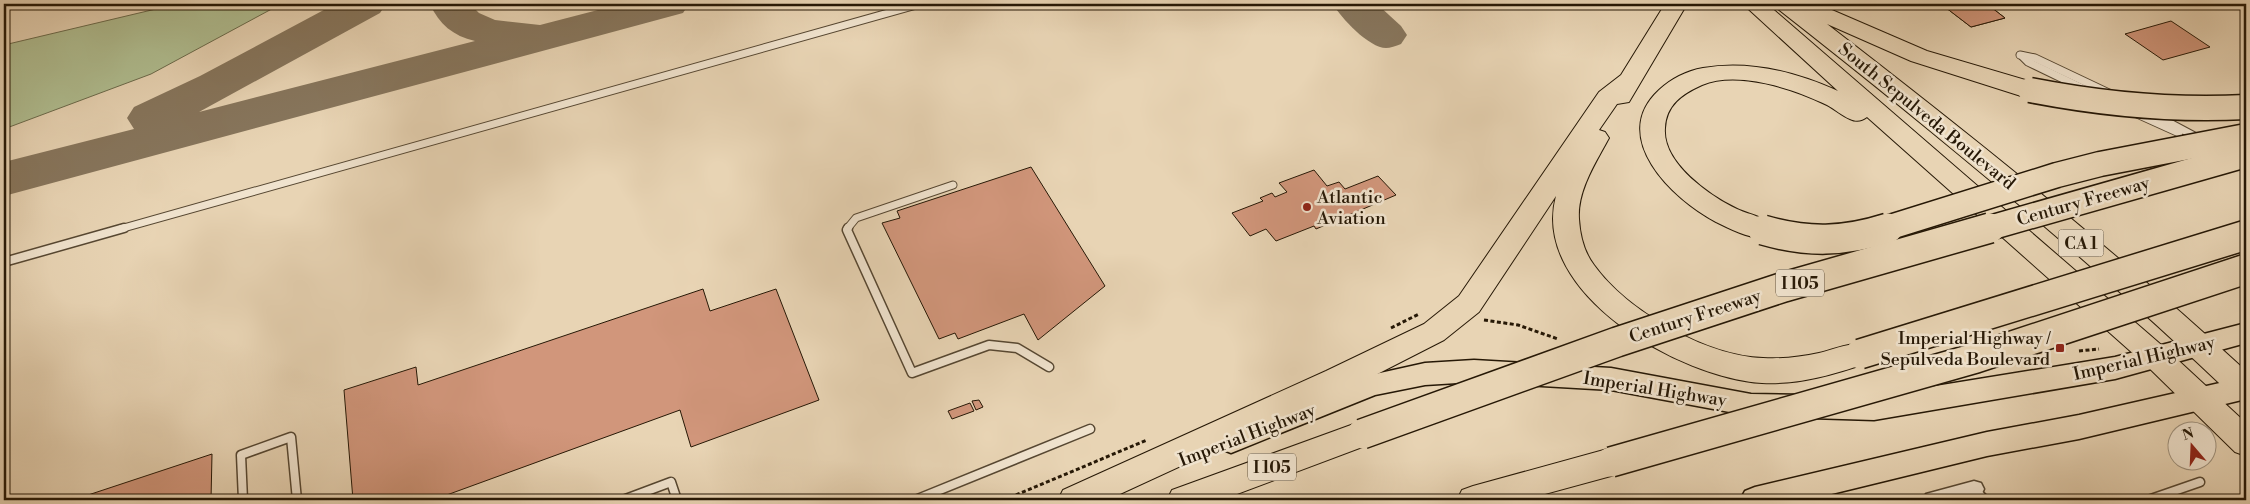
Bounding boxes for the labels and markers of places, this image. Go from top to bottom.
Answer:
place label: Atlantic Aviation [1316,186,1386,230]
marker: Atlantic Aviation [1301,201,1313,213]
place label: Imperial Highway / Sepulveda Boulevard [1880,327,2052,371]
marker: Imperial Highway / Sepulveda Boulevard [2054,342,2066,354]

